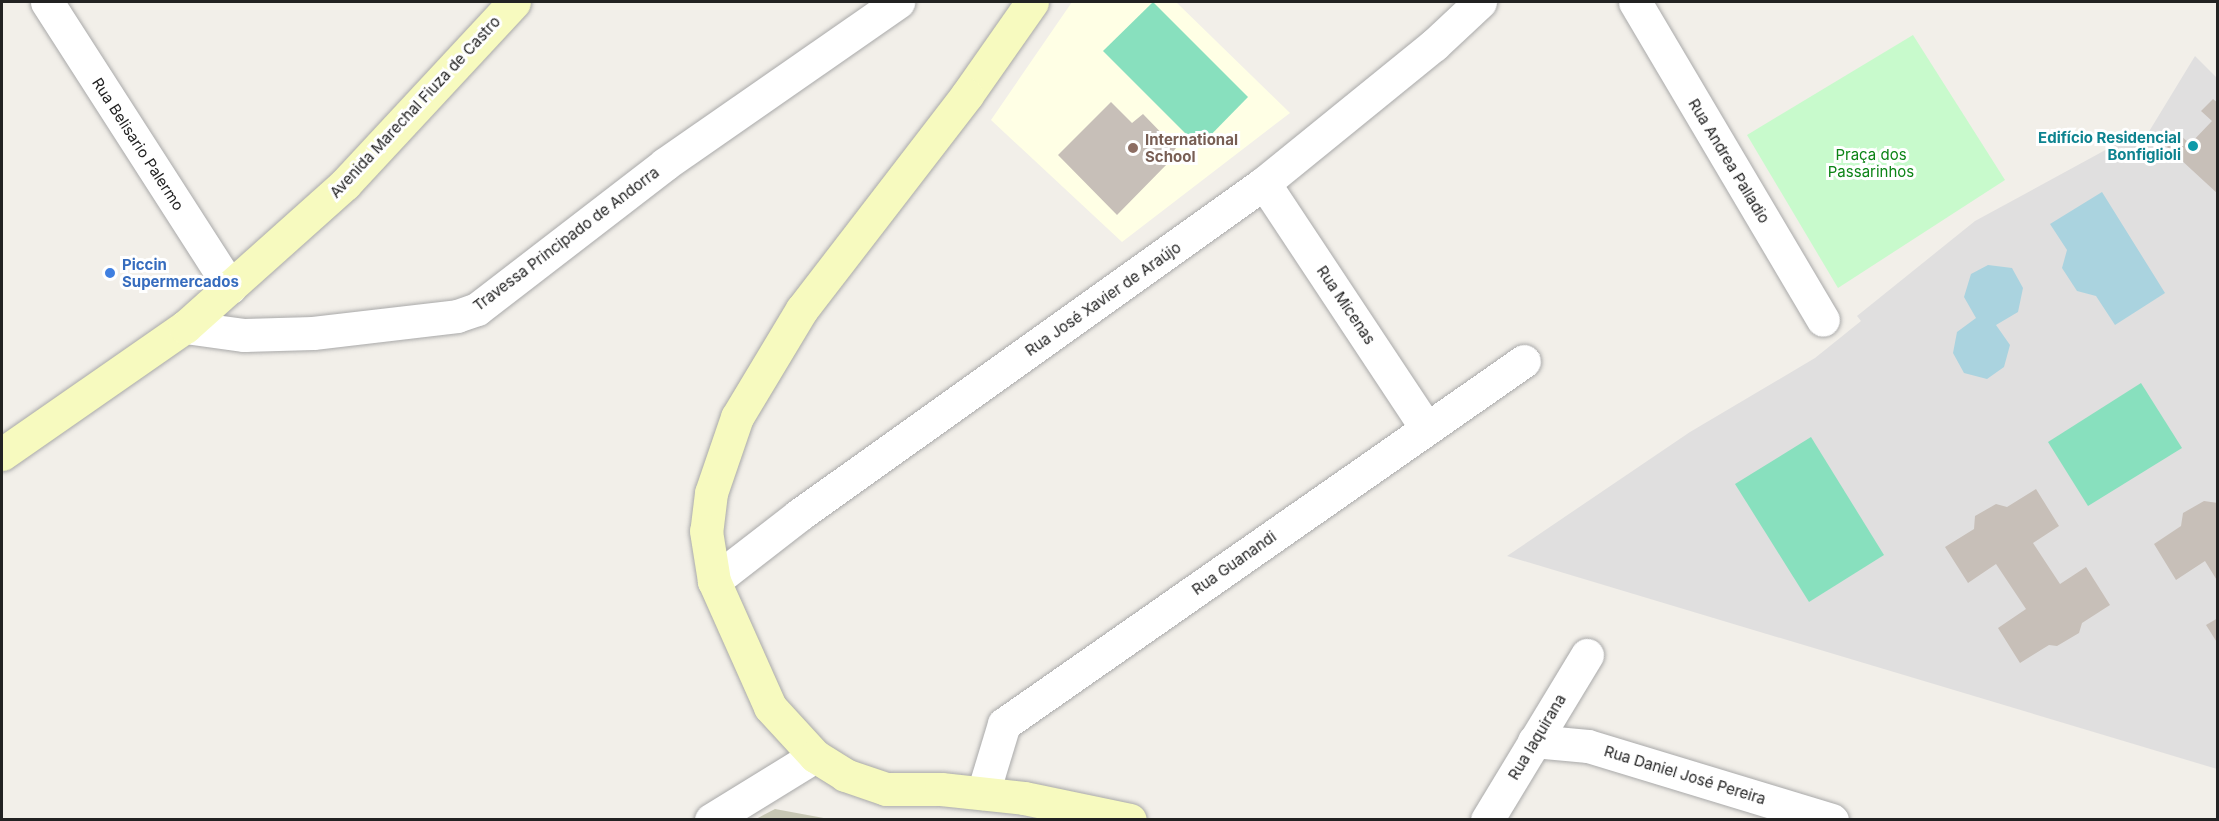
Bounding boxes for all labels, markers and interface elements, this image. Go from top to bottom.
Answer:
street label: Avenida Marechal Fiuza de Castro [326,13,504,201]
street label: Rua Belisario Palermo [88,74,188,214]
street label: Rua Andrea Palladio [1685,96,1773,226]
place label: Edifício Residencial Bonfiglioli [2038,128,2181,163]
place label: International School [1145,130,1238,165]
marker: Edifício Residencial Bonfiglioli [2186,139,2200,153]
marker: International School [1126,141,1140,155]
park label: Praça dos Passarinhos [1828,145,1914,180]
street label: Travessa Principado de Andorra [470,163,662,315]
street label: Rua José Xavier de Araújo [1022,238,1184,360]
place label: Piccin Supermercados [122,255,239,290]
street label: Rua Micenas [1313,262,1379,348]
marker: Piccin Supermercados [103,266,117,280]
street label: Rua Guanandi [1188,527,1280,599]
street label: Rua Iaquirana [1504,691,1570,783]
street label: Rua Daniel José Pereira [1602,742,1768,808]

